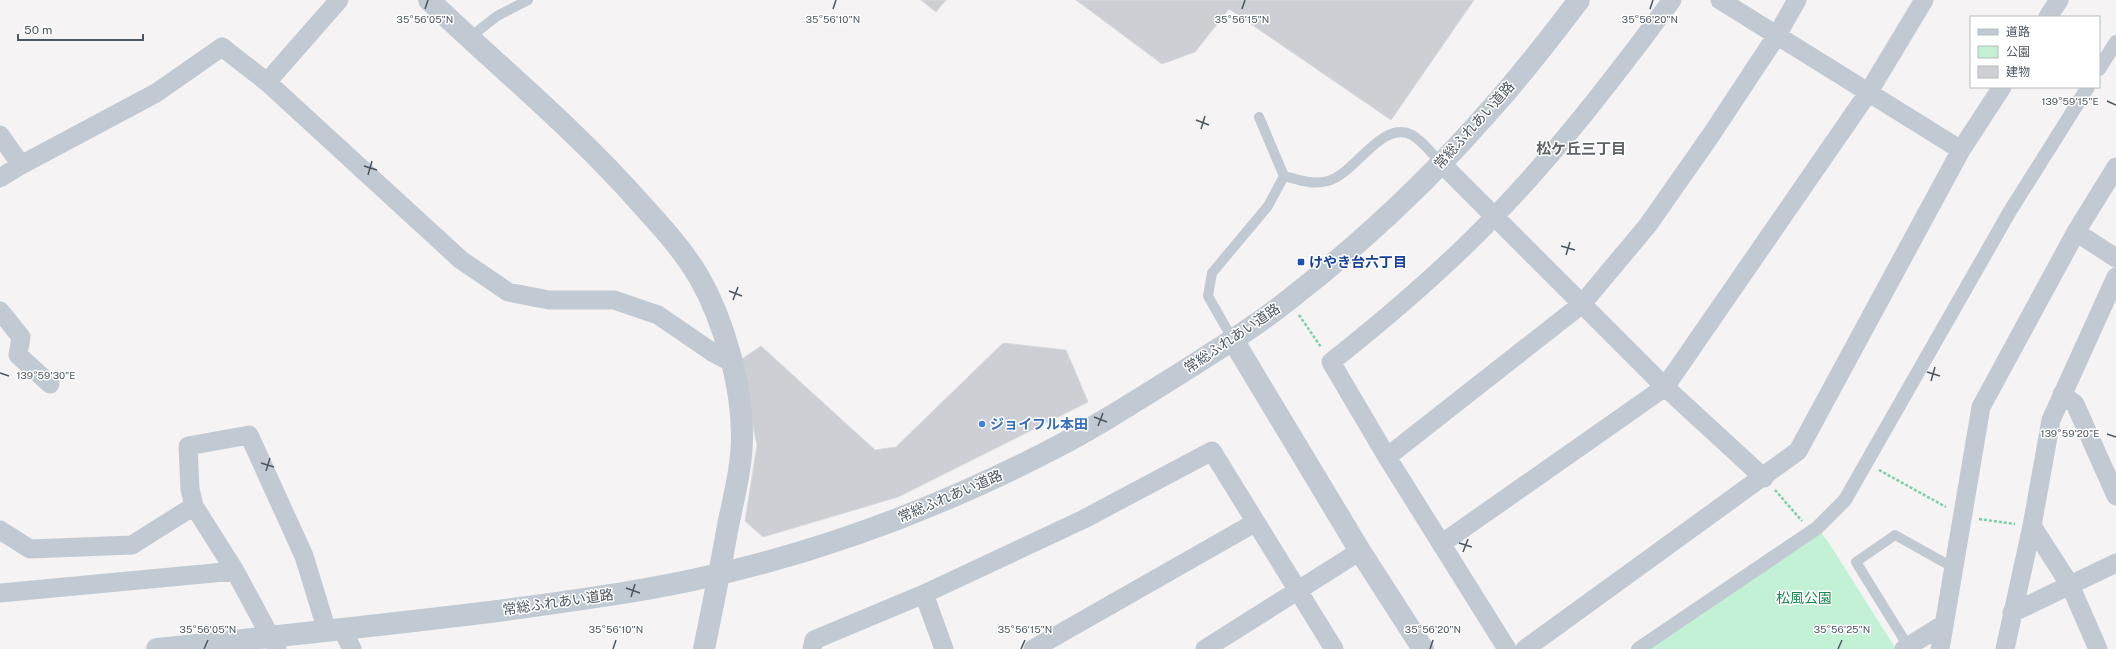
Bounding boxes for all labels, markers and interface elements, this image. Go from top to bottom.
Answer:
text: 35°56'05"N [397,13,453,25]
text: 35°56'10"N [806,13,860,25]
text: 35°56'15"N [1215,13,1269,25]
text: 35°56'20"N [1622,13,1678,25]
scale bar [18,16,143,42]
legend [1970,16,2100,88]
text: 50 m [24,23,52,37]
text: 道路 [2006,25,2030,39]
text: 公園 [2006,45,2030,59]
text: 建物 [2006,65,2030,79]
street label: 常総ふれあい道路 [1431,78,1517,172]
text: 139°59'15"E [2041,95,2099,107]
district label: 松ケ丘三丁目 [1536,140,1626,157]
place label: けやき台六丁目 [1309,254,1407,270]
marker: けやき台六丁目 [1296,257,1306,267]
street label: 常総ふれあい道路 [1181,300,1283,376]
text: 139°59'30"E [16,369,76,381]
place label: ジョイフル本田 [990,416,1088,432]
marker: ジョイフル本田 [977,419,987,429]
text: 139°59'20"E [2041,427,2099,439]
street label: 常総ふれあい道路 [895,467,1005,525]
street label: 常総ふれあい道路 [501,586,615,618]
park label: 松風公園 [1776,590,1832,606]
text: 35°56'05"N [180,623,236,635]
text: 35°56'10"N [589,623,643,635]
text: 35°56'15"N [998,623,1052,635]
text: 35°56'20"N [1405,623,1461,635]
text: 35°56'25"N [1814,623,1870,635]

